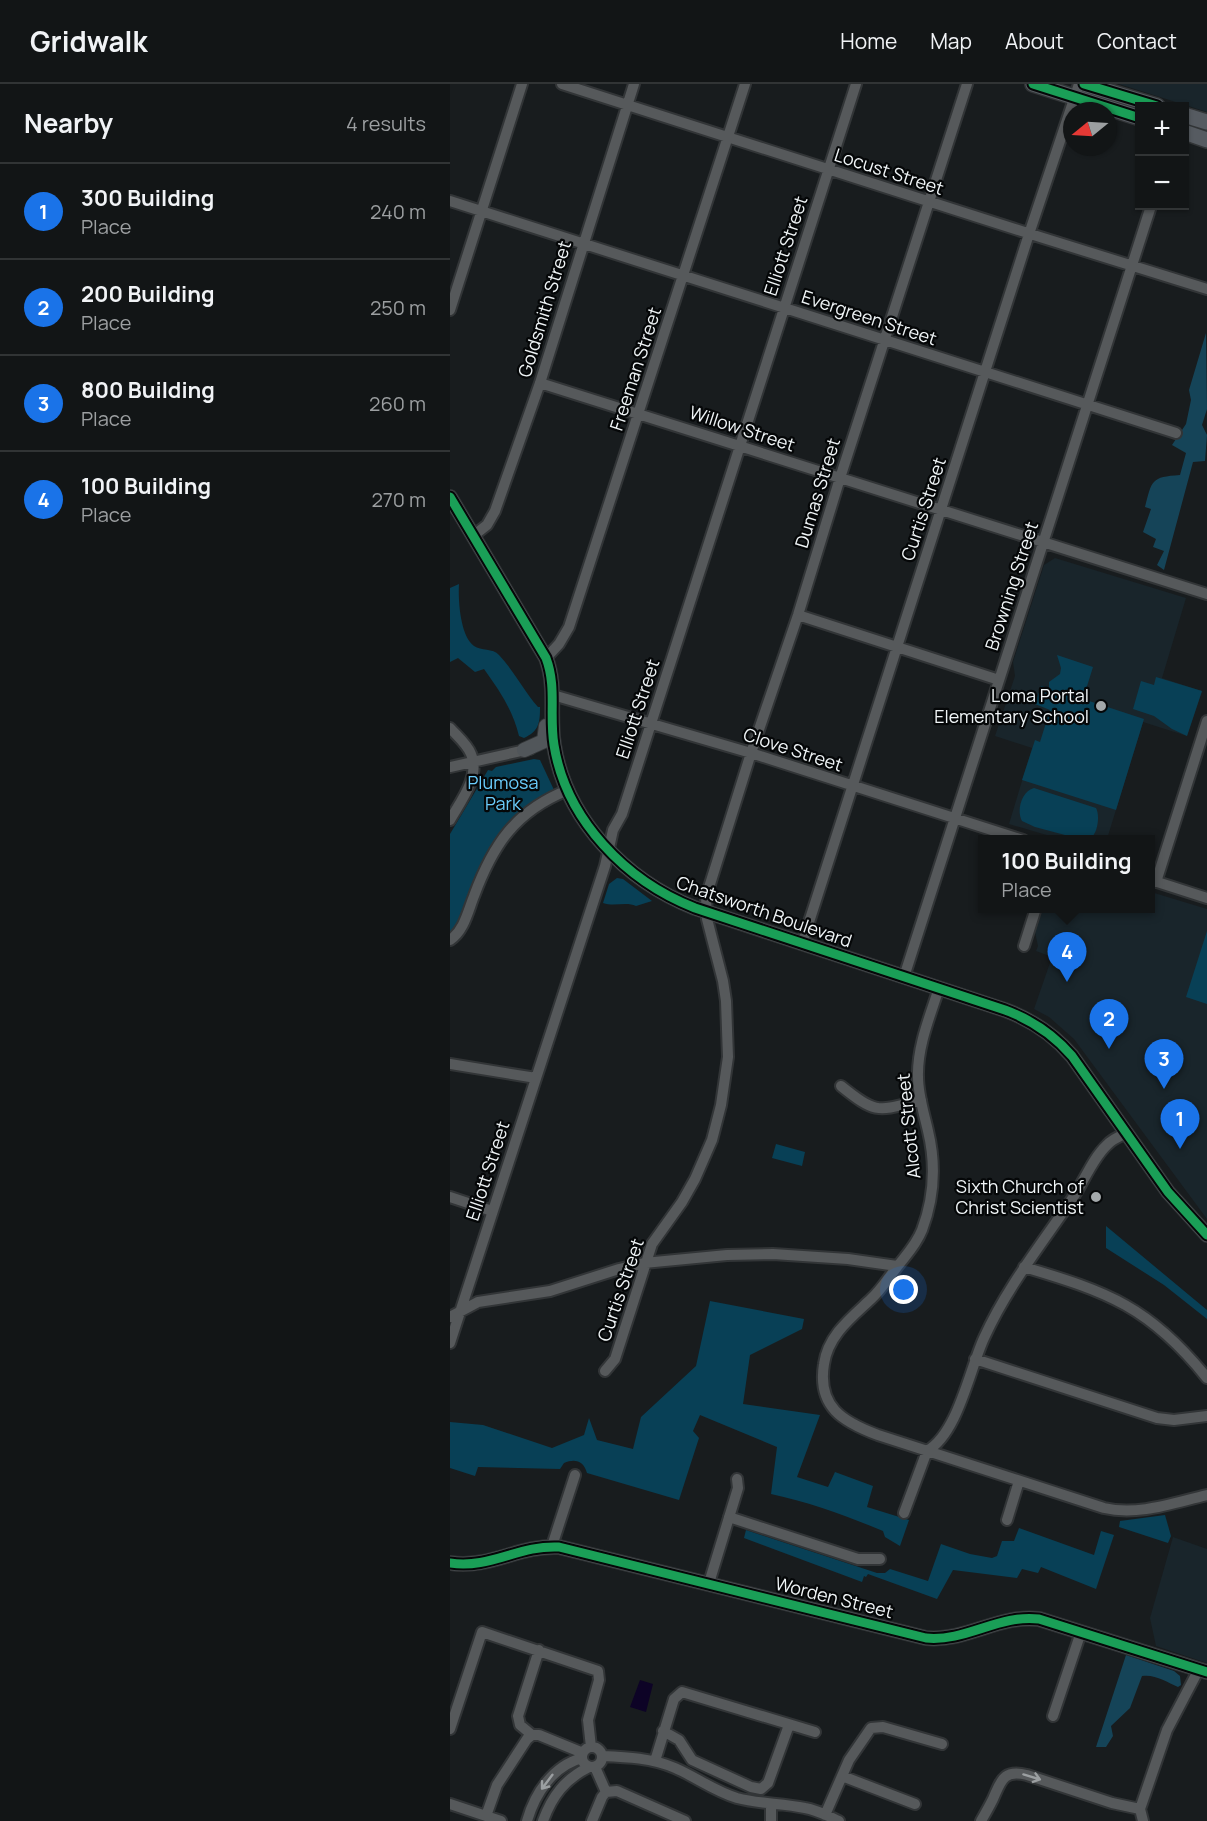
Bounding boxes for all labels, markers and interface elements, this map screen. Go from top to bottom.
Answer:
text: Gridwalk [30,22,147,60]
text: Home [840,27,897,55]
text: Map [930,27,972,55]
text: About [1005,27,1064,55]
text: Contact [1097,27,1177,55]
north arrow [1063,102,1117,156]
map controls [1135,102,1189,210]
button: + [1135,102,1189,156]
text: Nearby [24,105,113,141]
text: 4 results [346,110,426,137]
street label: Locust Street [832,142,947,200]
button: − [1135,156,1189,210]
text: 300 Building [81,183,214,213]
street label: Elliott Street [758,193,812,299]
text: 1 [39,198,48,225]
text: 240 m [370,198,426,225]
text: Place [81,213,131,240]
street label: Goldsmith Street [512,238,576,380]
text: 200 Building [81,279,215,309]
street label: Evergreen Street [799,284,940,350]
text: 2 [38,294,49,321]
text: 250 m [370,294,426,321]
street label: Freeman Street [604,304,666,434]
text: Place [81,309,131,336]
text: 800 Building [81,375,215,405]
text: 3 [38,390,49,417]
text: 260 m [369,390,426,417]
street label: Willow Street [686,400,798,456]
text: Place [81,405,131,432]
street label: Dumas Street [789,435,845,551]
street label: Curtis Street [895,454,951,563]
text: 100 Building [81,471,211,501]
text: 4 [37,486,50,513]
text: 270 m [371,486,426,513]
text: Place [81,501,131,528]
street label: Browning Street [979,518,1043,653]
street label: Elliott Street [610,656,664,762]
place label: Loma Portal Elementary School [934,683,1089,728]
marker: Loma Portal Elementary School [1094,699,1108,713]
street label: Clove Street [741,722,846,776]
park label: Plumosa Park [468,770,538,815]
popup [978,835,1155,913]
text: 100 Building [1001,846,1132,876]
street label: Chatsworth Boulevard [673,870,855,952]
text: Place [1001,876,1052,903]
pin: 4 [1048,932,1086,982]
pin: 2 [1090,1000,1128,1049]
pin: 3 [1144,1040,1184,1089]
street label: Alcott Street [891,1072,925,1180]
pin: 1 [1160,1100,1200,1149]
street label: Elliott Street [460,1118,514,1224]
place label: Sixth Church of Christ Scientist [955,1174,1085,1219]
marker: Sixth Church of Christ Scientist [1089,1190,1103,1204]
street label: Curtis Street [591,1235,649,1344]
your location [889,1275,918,1304]
street label: Worden Street [773,1571,896,1623]
one-way arrow [1022,1772,1041,1783]
one-way arrow [541,1774,554,1790]

